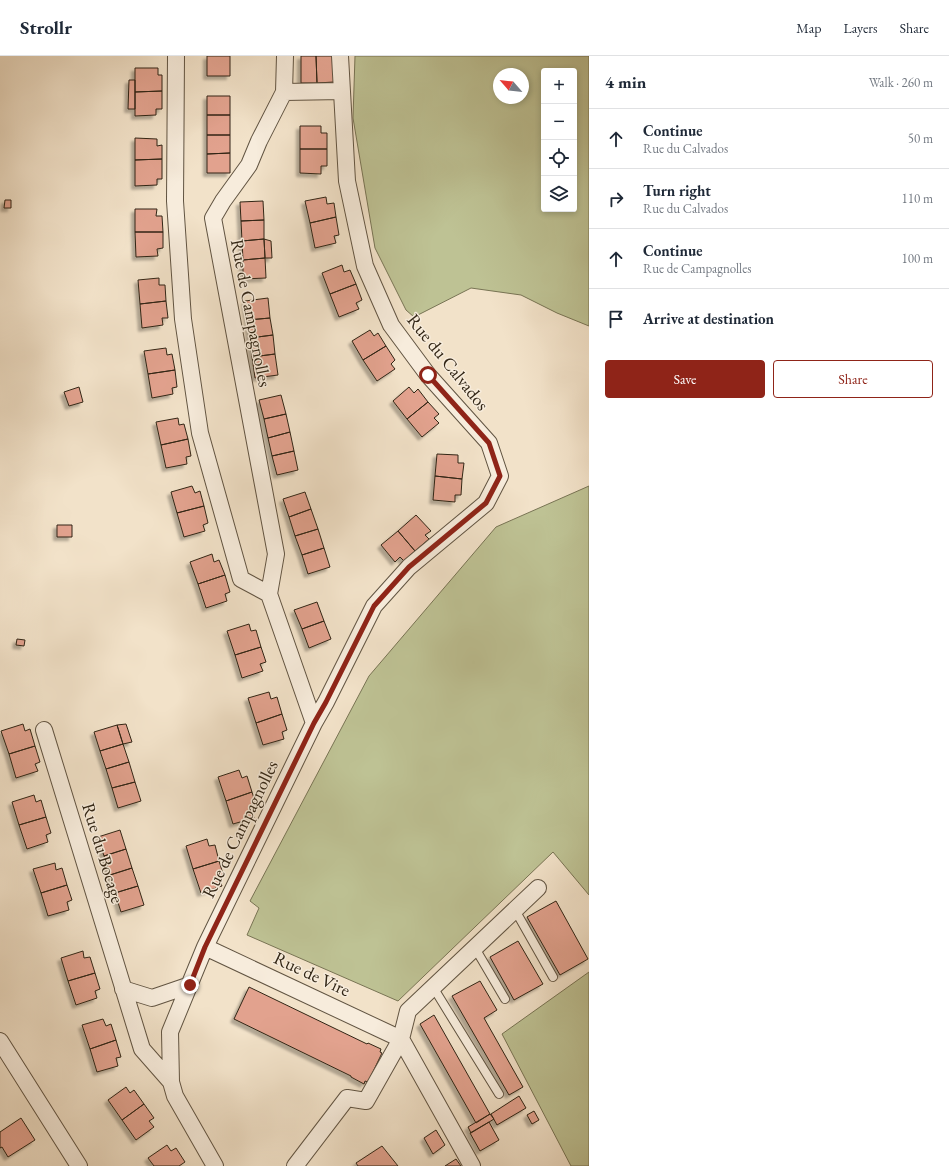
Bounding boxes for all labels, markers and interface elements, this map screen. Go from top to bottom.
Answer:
text: Strollr [20,15,72,40]
text: Map [796,19,821,37]
text: Layers [843,19,878,37]
text: Share [900,19,929,37]
north arrow [493,68,529,104]
map controls [541,68,577,212]
button: + [541,68,577,104]
text: 4 min [605,71,646,93]
text: Walk · 260 m [869,74,933,91]
button: − [541,104,577,140]
text: Continue [643,121,703,140]
icon: ahead [605,128,627,150]
text: 50 m [908,130,933,147]
button: locate [541,140,577,176]
text: Rue du Calvados [643,140,728,157]
button: layers [541,176,577,212]
text: Turn right [643,181,711,200]
icon: right [605,188,627,210]
text: 110 m [902,190,933,207]
text: Rue du Calvados [643,200,728,217]
street label: Rue de Campagnolles [226,237,277,389]
text: Continue [643,241,703,260]
icon: ahead [605,248,627,270]
text: 100 m [902,250,933,267]
text: Rue de Campagnolles [643,260,752,277]
icon: arrive [605,308,627,330]
street label: Rue du Calvados [402,309,495,415]
text: Arrive at destination [643,309,774,328]
button: Save [605,360,765,398]
button: Share [773,360,933,398]
route start [419,366,437,384]
street label: Rue de Campagnolles [196,756,283,901]
street label: Rue du Bocage [77,800,130,906]
street label: Rue de Vire [270,946,354,1001]
route end [181,976,199,994]

